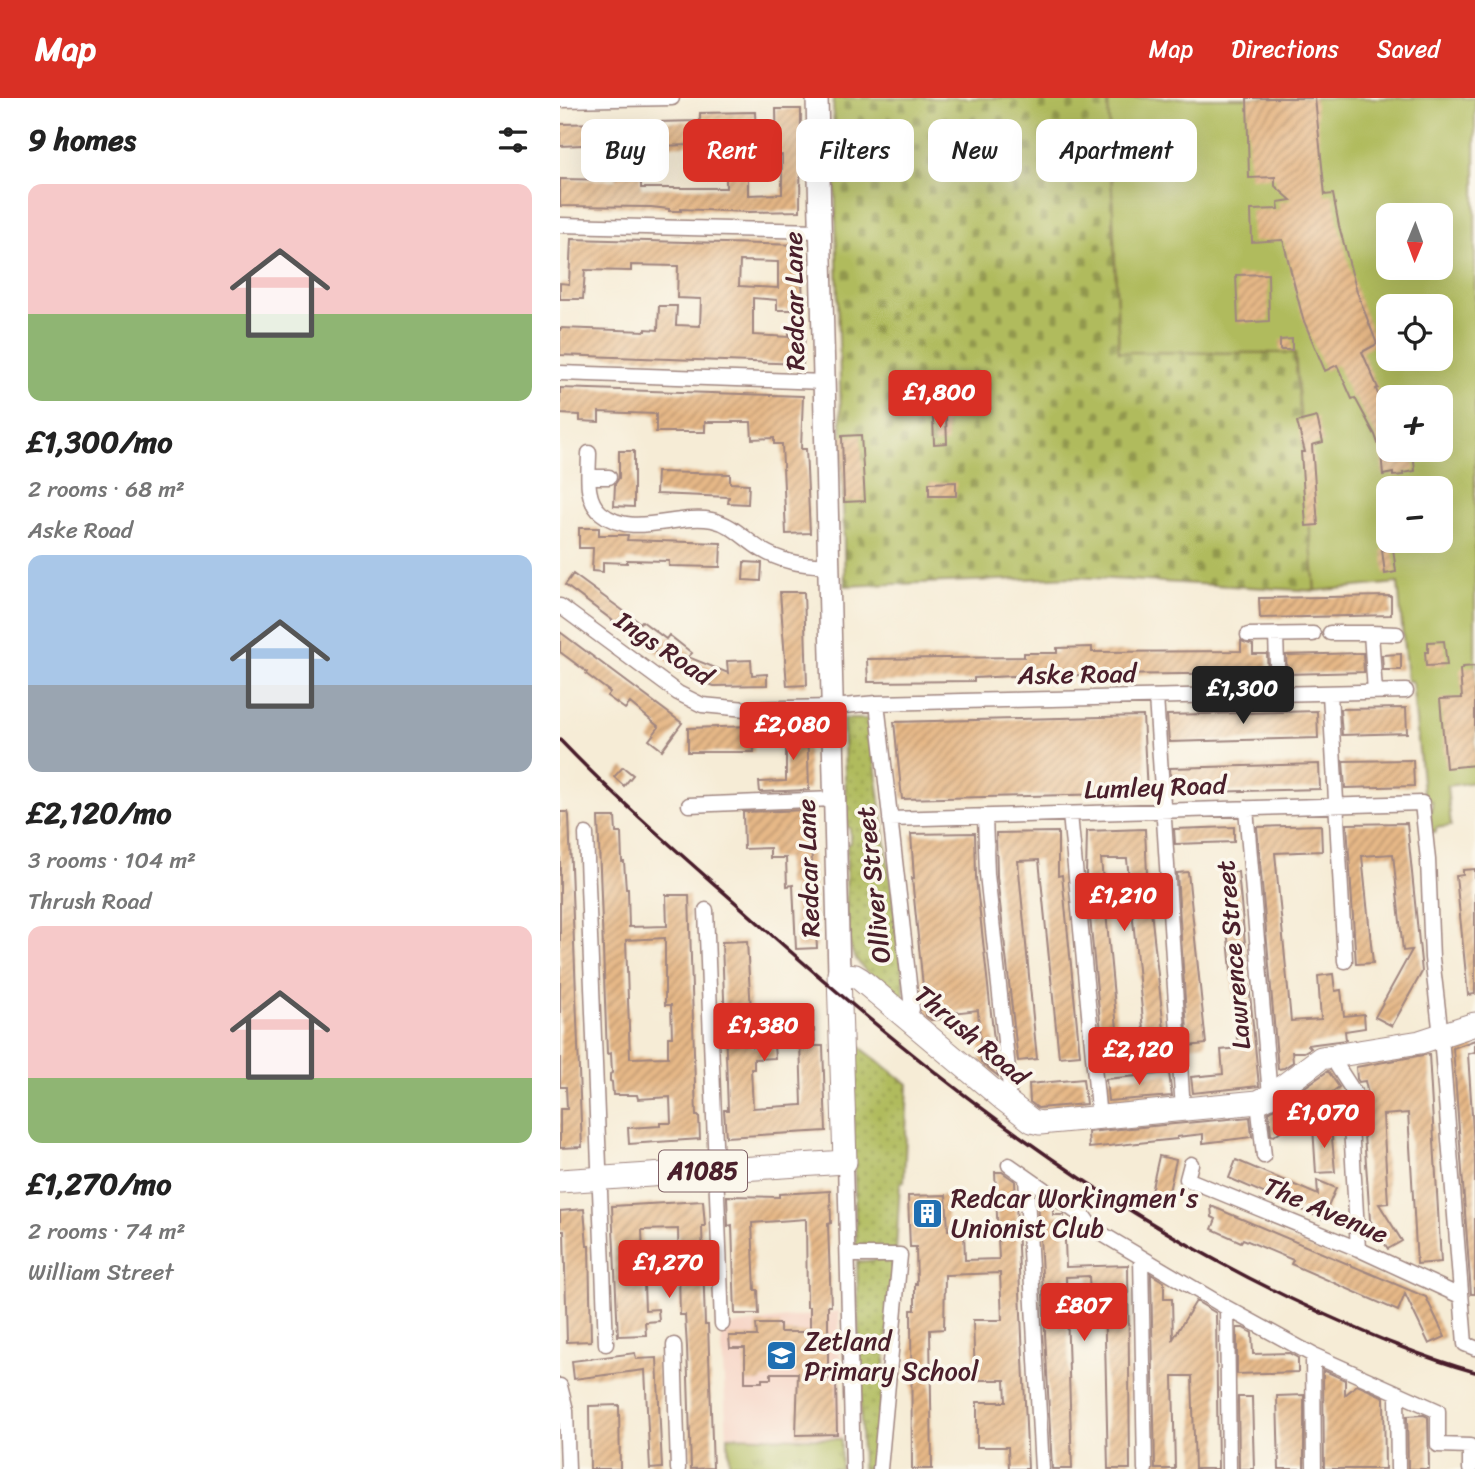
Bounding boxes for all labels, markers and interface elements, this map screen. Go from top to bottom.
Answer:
text: Map [35,20,96,78]
text: Map [1149,28,1193,70]
text: Directions [1231,28,1339,70]
text: Saved [1377,28,1440,70]
text: 9 homes [28,113,136,167]
chip: Buy [581,119,669,182]
chip: Rent [683,119,782,182]
chip: Filters [796,119,914,182]
chip: New [928,119,1022,182]
chip: Apartment [1036,119,1197,182]
icon: filters [494,121,532,159]
north arrow [1376,203,1452,280]
map controls [1376,203,1453,553]
icon: home [217,230,343,356]
street label: Redcar Lane [770,231,818,371]
button: locate [1376,294,1453,371]
pin: £1,800 [883,370,997,430]
text: £1,800 [904,372,976,413]
button: + [1376,385,1453,462]
text: £1,300/mo [28,415,172,469]
text: 2 rooms · 68 m² [28,469,185,510]
button: − [1376,476,1453,553]
text: Aske Road [28,510,133,551]
street label: Ings Road [604,597,725,699]
icon: home [217,601,343,727]
street label: Aske Road [1016,650,1139,698]
pin: £1,300 [1186,666,1300,726]
text: £1,300 [1208,668,1278,709]
pin: £2,080 [736,702,850,762]
text: £2,080 [756,704,830,745]
street label: Lumley Road [1083,761,1229,812]
text: £2,120/mo [28,786,172,840]
street label: Redcar Lane [783,798,833,938]
street label: Olliver Street [842,804,904,966]
text: 3 rooms · 104 m² [28,840,196,881]
street label: Lawrence Street [1202,858,1264,1052]
pin: £1,210 [1067,874,1181,933]
text: £1,210 [1091,875,1157,916]
text: Thrush Road [28,881,151,922]
icon: home [217,972,343,1098]
street label: Thrush Road [904,973,1042,1099]
pin: £1,380 [707,1004,821,1063]
text: £1,380 [729,1005,799,1046]
pin: £2,120 [1082,1028,1196,1087]
text: £2,120 [1104,1029,1174,1070]
pin: £1,070 [1267,1090,1381,1150]
text: £1,070 [1289,1092,1359,1133]
road number: A1085 [659,1150,747,1191]
text: £1,270/mo [28,1157,171,1211]
street label: The Avenue [1256,1163,1396,1257]
place label: Redcar Workingmen's Unionist Club [951,1175,1199,1251]
building icon: Redcar Workingmen's Unionist Club [911,1196,945,1230]
text: 2 rooms · 74 m² [28,1211,185,1252]
pin: £1,270 [612,1240,726,1300]
text: £1,270 [634,1242,704,1283]
text: William Street [28,1252,174,1293]
pin: £807 [1043,1284,1125,1343]
text: £807 [1057,1285,1111,1326]
place label: Zetland Primary School [804,1318,979,1394]
school or university icon: Zetland Primary School [764,1339,798,1373]

